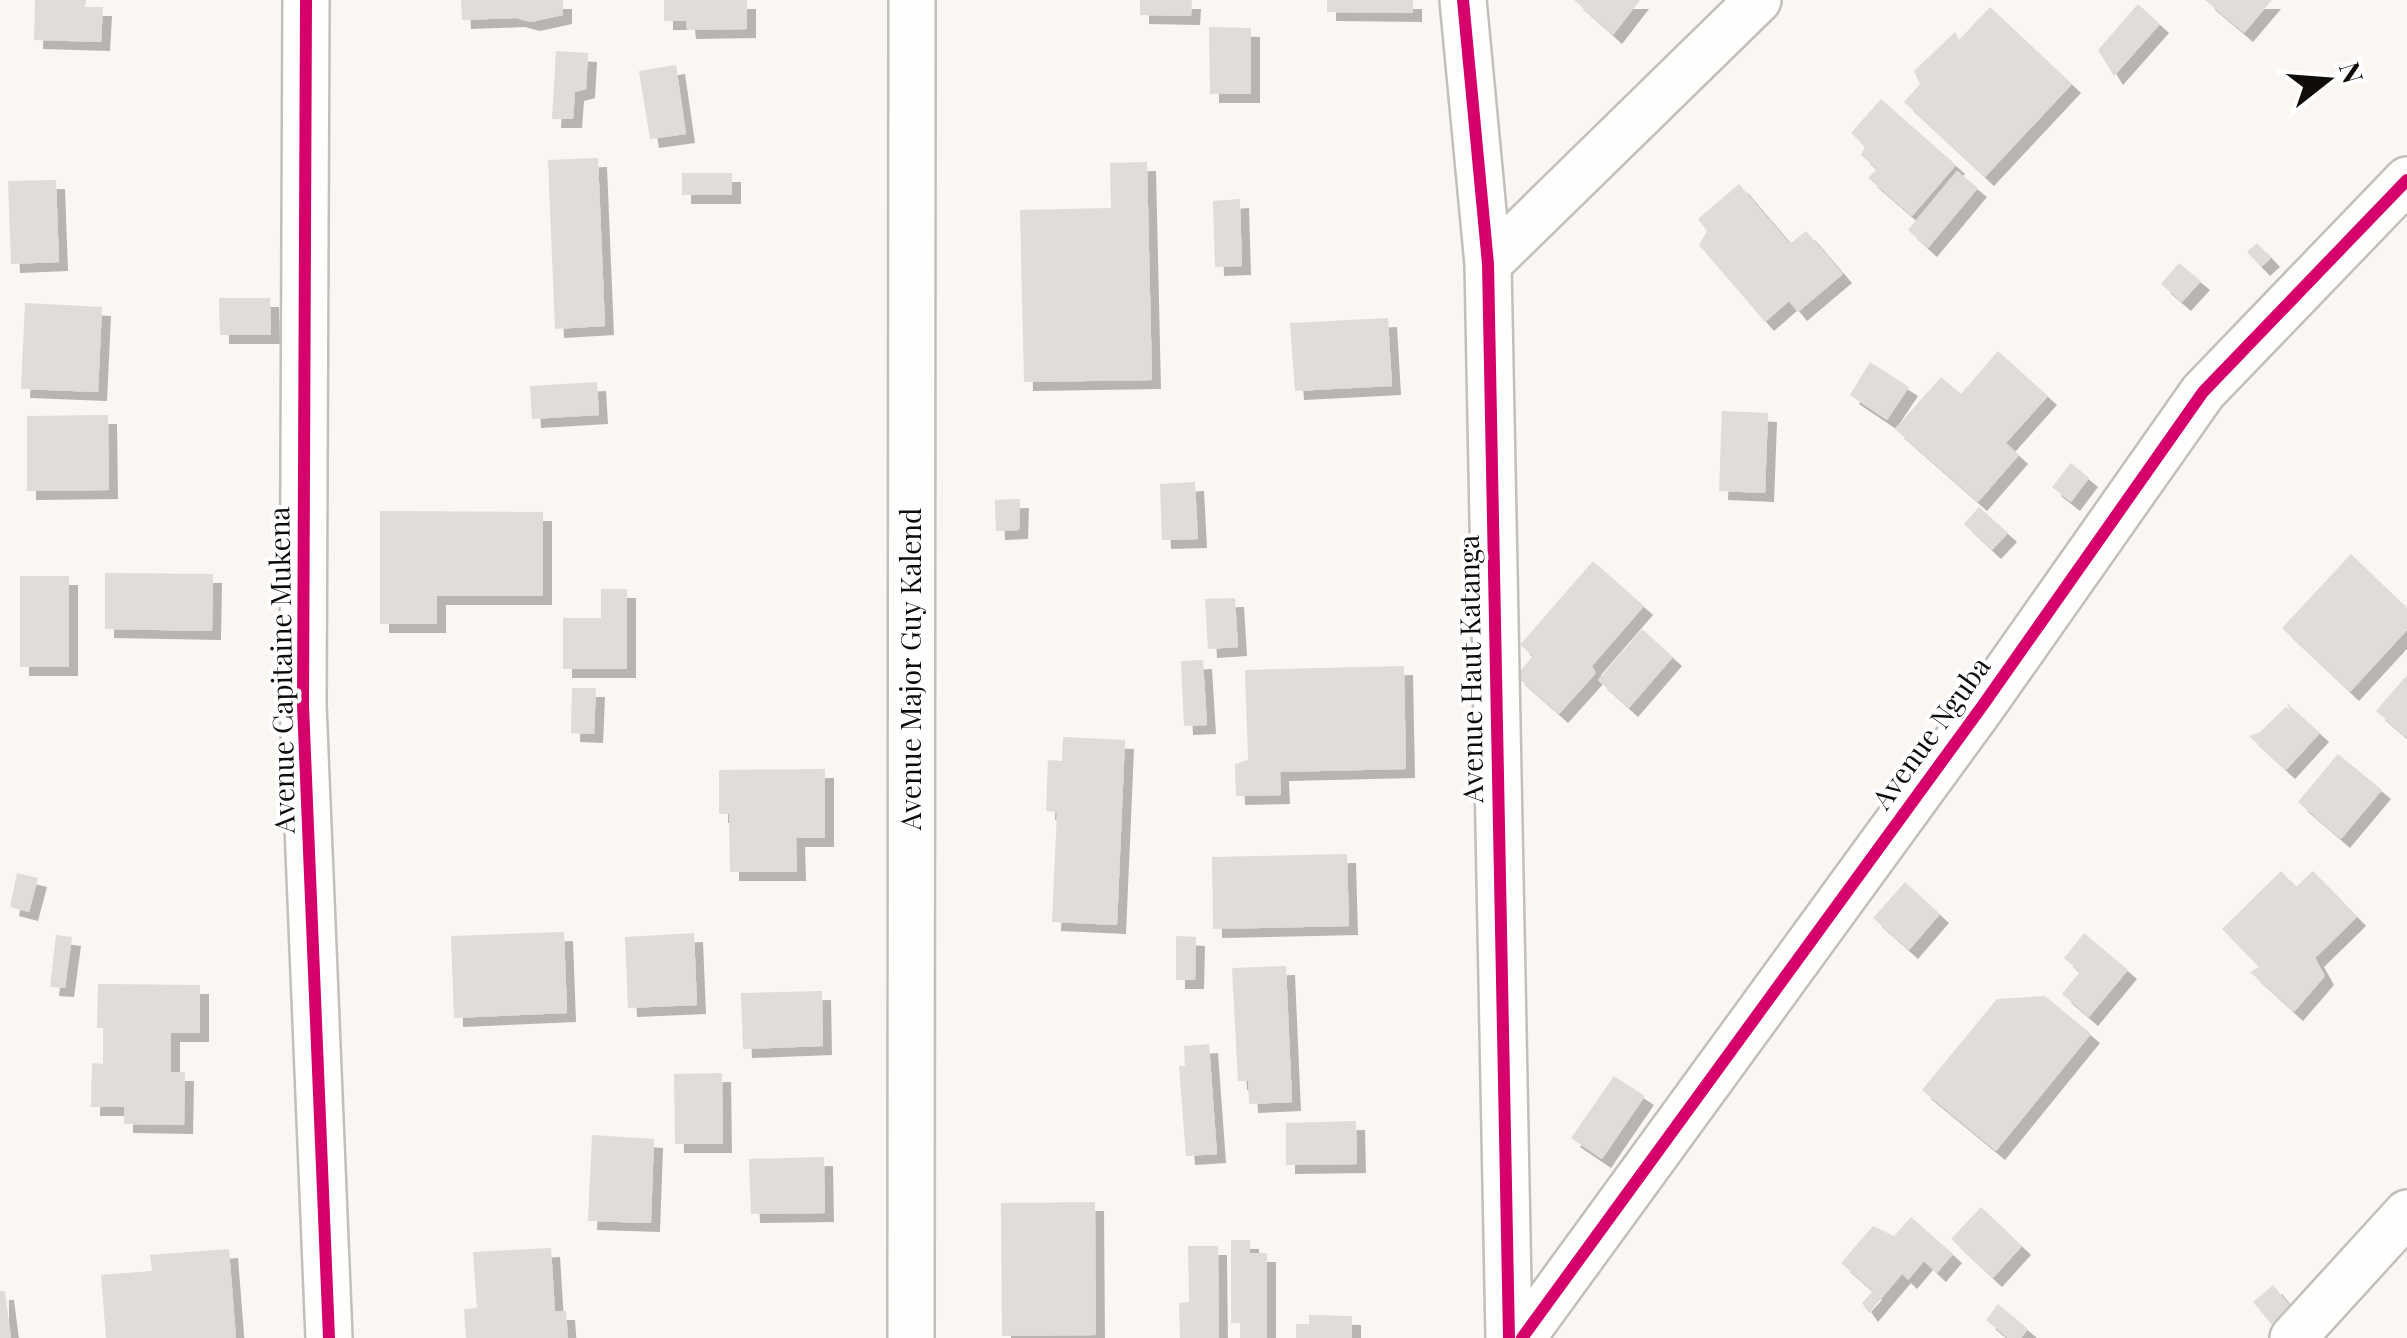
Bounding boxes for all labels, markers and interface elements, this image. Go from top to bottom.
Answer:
north arrow [2277,30,2377,130]
text: N [2332,57,2373,87]
street label: Avenue Capitaine Mukena [259,506,302,835]
street label: Avenue Major Guy Kalend [891,508,928,831]
street label: Avenue Haut Katanga [1449,535,1490,804]
street label: Avenue Nguba [1862,649,1997,816]

